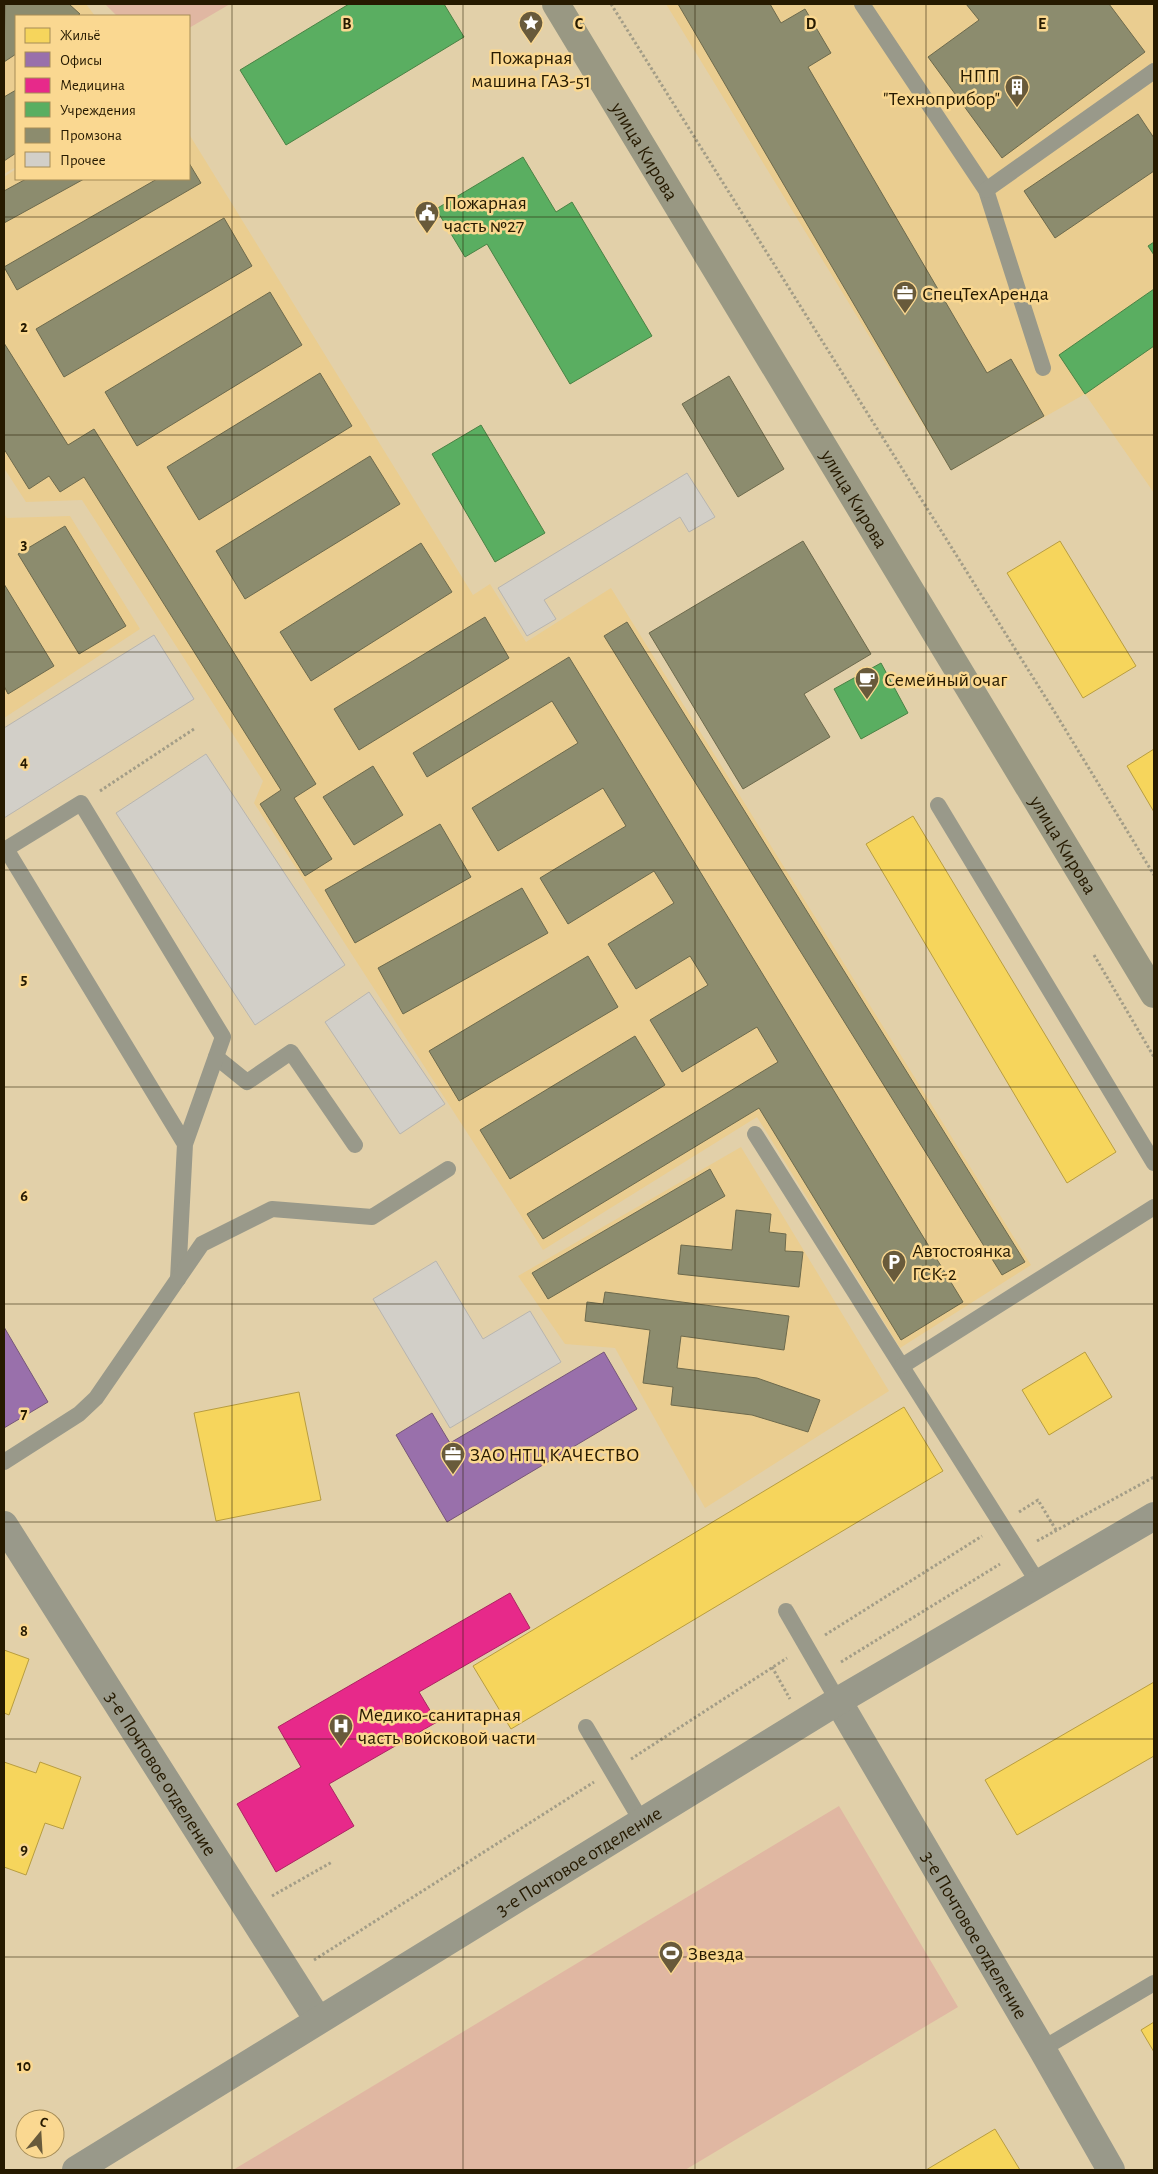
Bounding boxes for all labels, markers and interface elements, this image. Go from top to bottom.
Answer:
place icon: Пожарная машина ГАЗ-51 [518,10,544,44]
legend [15,15,190,180]
text: B [342,16,352,32]
text: C [575,16,584,32]
text: D [806,16,817,32]
text: E [1038,16,1046,32]
text: Жильё [60,28,100,43]
place label: Пожарная машина ГАЗ-51 [471,48,591,91]
text: Офисы [60,53,102,68]
place label: НПП "Техноприбор" [883,66,1000,109]
building icon: НПП "Техноприбор" [1004,74,1030,108]
text: Медицина [60,78,125,93]
street label: улица Кирова [606,98,681,204]
text: Учреждения [60,103,136,118]
text: Промзона [60,128,122,143]
text: Прочее [60,153,106,168]
place label: Пожарная часть №27 [444,193,527,236]
public building icon: Пожарная часть №27 [414,200,440,234]
office icon: СпецТехАренда [892,280,918,314]
place label: СпецТехАренда [922,284,1049,304]
text: 2 [20,319,28,335]
street label: улица Кирова [816,446,891,552]
text: 3 [21,536,28,552]
cafe icon: Семейный очаг [854,666,880,700]
place label: Семейный очаг [884,670,1007,690]
text: 4 [20,754,28,770]
street label: улица Кирова [1025,792,1100,898]
text: 5 [21,971,28,987]
text: 6 [20,1188,28,1204]
place label: Автостоянка ГСК-2 [912,1241,1011,1284]
parking icon: Автостоянка ГСК-2 [881,1249,907,1283]
text: 7 [21,1406,28,1422]
office icon: ЗАО НТЦ КАЧЕСТВО [440,1441,466,1475]
place label: ЗАО НТЦ КАЧЕСТВО [470,1445,639,1465]
text: 8 [20,1623,28,1639]
street label: 3-е Почтовое отделение [101,1688,220,1860]
place label: Медико-санитарная часть войсковой части [358,1705,536,1748]
hospital icon: Медико-санитарная часть войсковой части [328,1713,354,1747]
street label: 3-е Почтовое отделение [493,1803,665,1920]
text: 9 [20,1841,28,1857]
street label: 3-е Почтовое отделение [917,1848,1031,2023]
sports icon: Звезда [658,1940,684,1974]
place label: Звезда [688,1944,744,1964]
text: 10 [17,2058,31,2074]
north arrow [15,2109,65,2159]
text: С [38,2115,50,2131]

